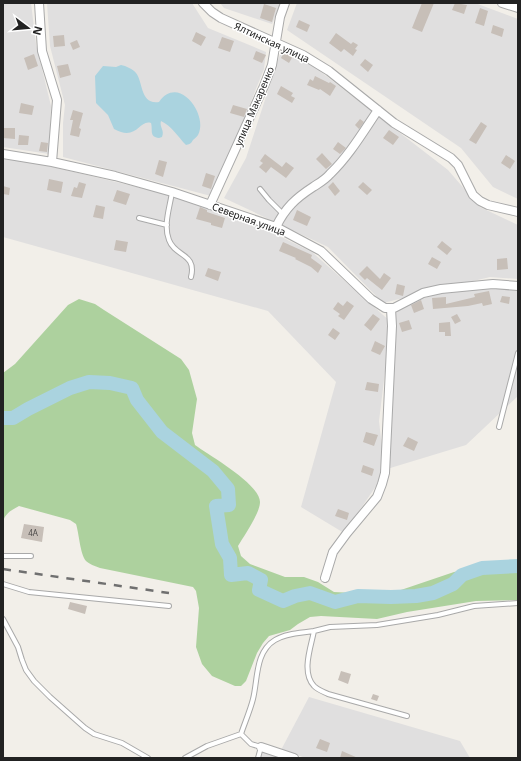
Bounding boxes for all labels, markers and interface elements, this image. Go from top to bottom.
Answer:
north arrow [8,8,48,48]
street label: Ялтинская улица [232,18,312,66]
text: N [30,25,47,37]
street label: улица Макаренко [231,64,277,148]
street label: Северная улица [210,199,288,239]
house number: 4А [28,527,39,538]

